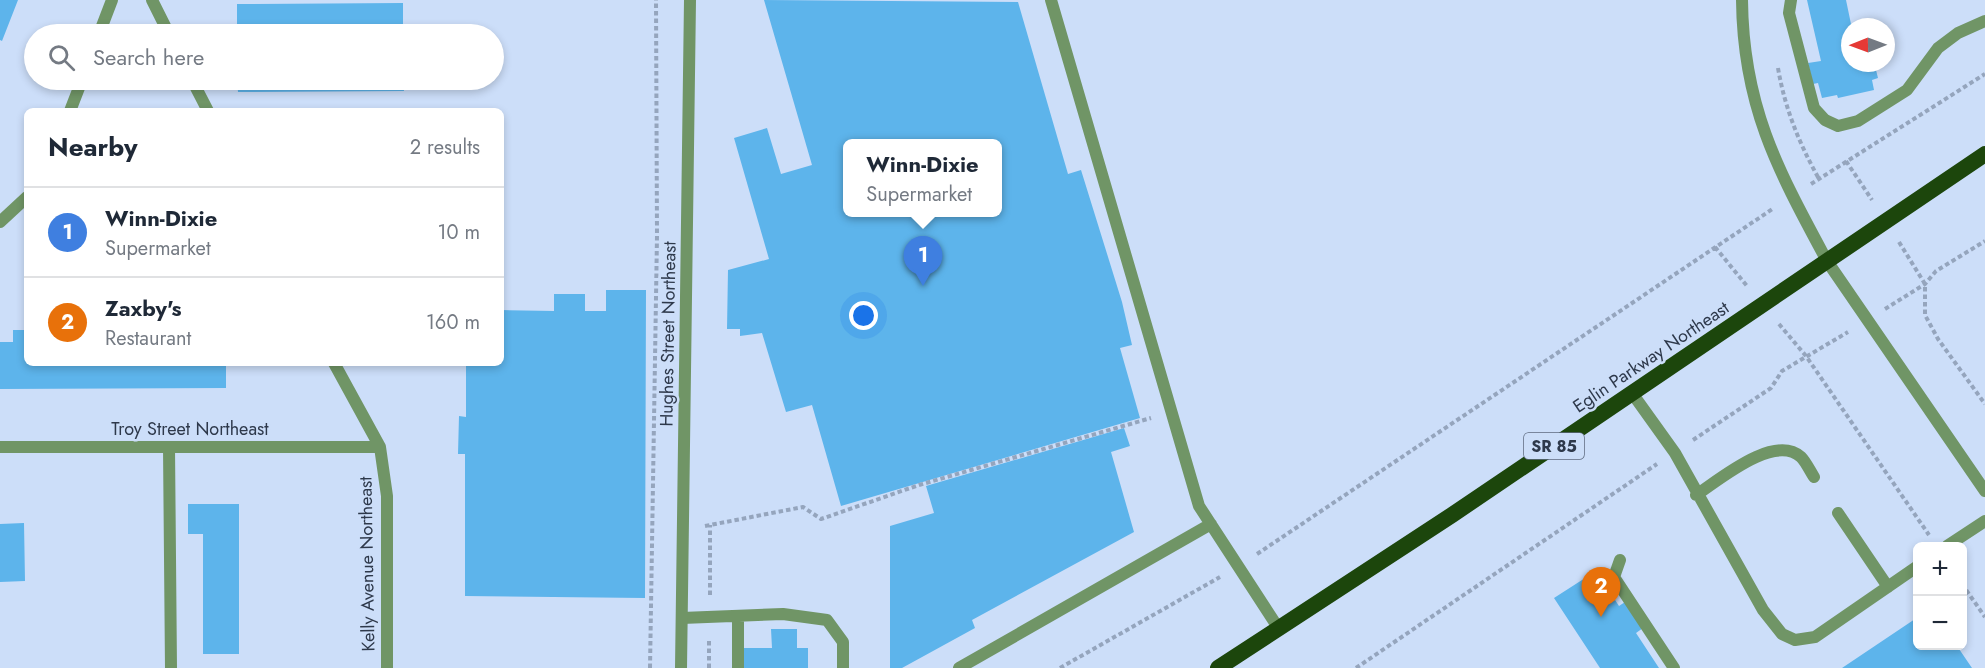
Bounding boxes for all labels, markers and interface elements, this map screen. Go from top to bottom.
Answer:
north arrow [1841,18,1895,72]
search box [24,24,504,90]
icon: search [45,41,78,74]
text: Search here [93,41,204,73]
text: Nearby [48,128,137,166]
text: 2 results [410,133,480,162]
popup [843,139,1002,217]
text: Winn-Dixie [866,148,979,180]
text: Supermarket [866,180,972,209]
text: Winn-Dixie [105,202,217,234]
text: 1 [62,218,73,247]
text: 10 m [437,218,480,247]
text: Supermarket [105,234,211,263]
pin: 1 [904,236,942,286]
street label: Hughes Street Northeast [653,240,683,427]
text: Zaxby's [105,292,182,324]
street label: Eglin Parkway Northeast [1568,295,1735,419]
your location [849,301,878,330]
text: 2 [61,308,74,337]
text: 160 m [426,308,480,337]
text: Restaurant [105,324,191,353]
street label: Troy Street Northeast [111,416,269,442]
road number: SR 85 [1524,433,1584,459]
street label: Kelly Avenue Northeast [352,476,382,652]
map controls [1913,542,1967,650]
button: + [1913,542,1967,596]
pin: 2 [1582,568,1620,617]
button: − [1913,596,1967,650]

